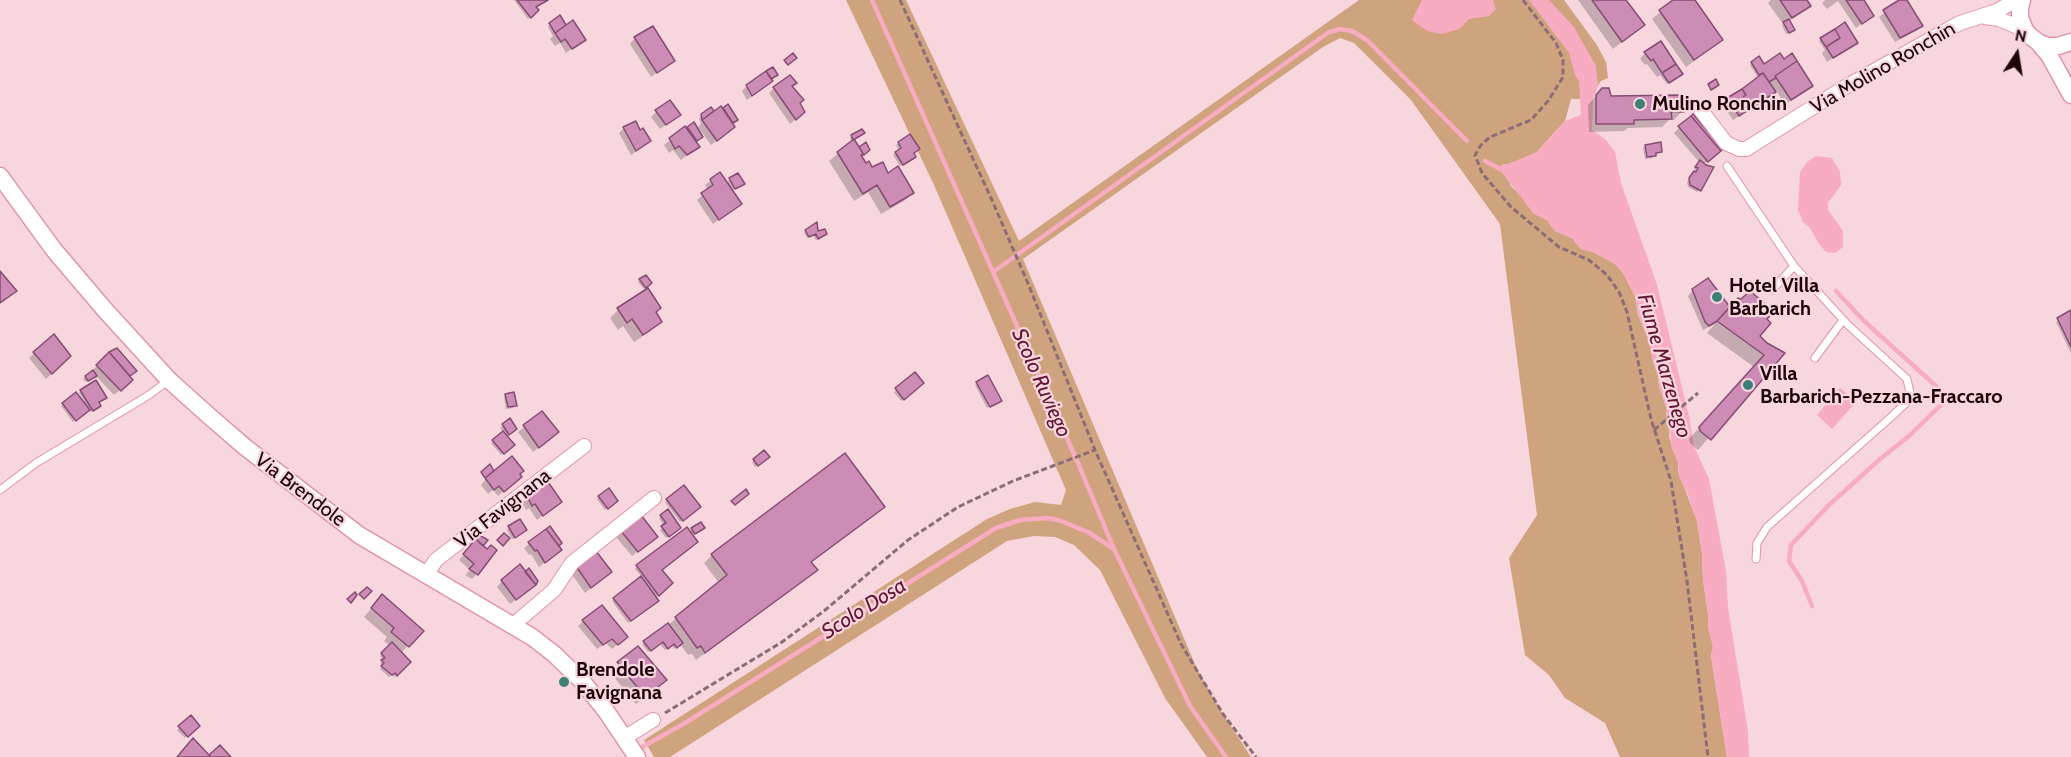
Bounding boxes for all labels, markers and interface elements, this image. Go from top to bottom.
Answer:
street label: Via Molino Ronchin [1806,17,1960,119]
north arrow [1987,24,2047,84]
text: N [2013,25,2028,46]
place label: Mulino Ronchin [1652,92,1787,116]
marker: Mulino Ronchin [1633,97,1647,111]
place label: Hotel Villa Barbarich [1729,274,1819,321]
marker: Hotel Villa Barbarich [1710,290,1724,304]
water label: Fiume Marzenego [1631,291,1697,441]
water label: Scolo Ruviego [1006,325,1076,441]
place label: Villa Barbarich-Pezzana-Fraccaro [1760,362,2003,409]
marker: Villa Barbarich-Pezzana-Fraccaro [1741,378,1755,392]
street label: Via Brendole [250,448,350,532]
street label: Via Favignana [450,464,556,554]
water label: Scolo Dosa [817,573,911,645]
place label: Brendole Favignana [576,658,662,705]
marker: Brendole Favignana [557,675,571,689]

